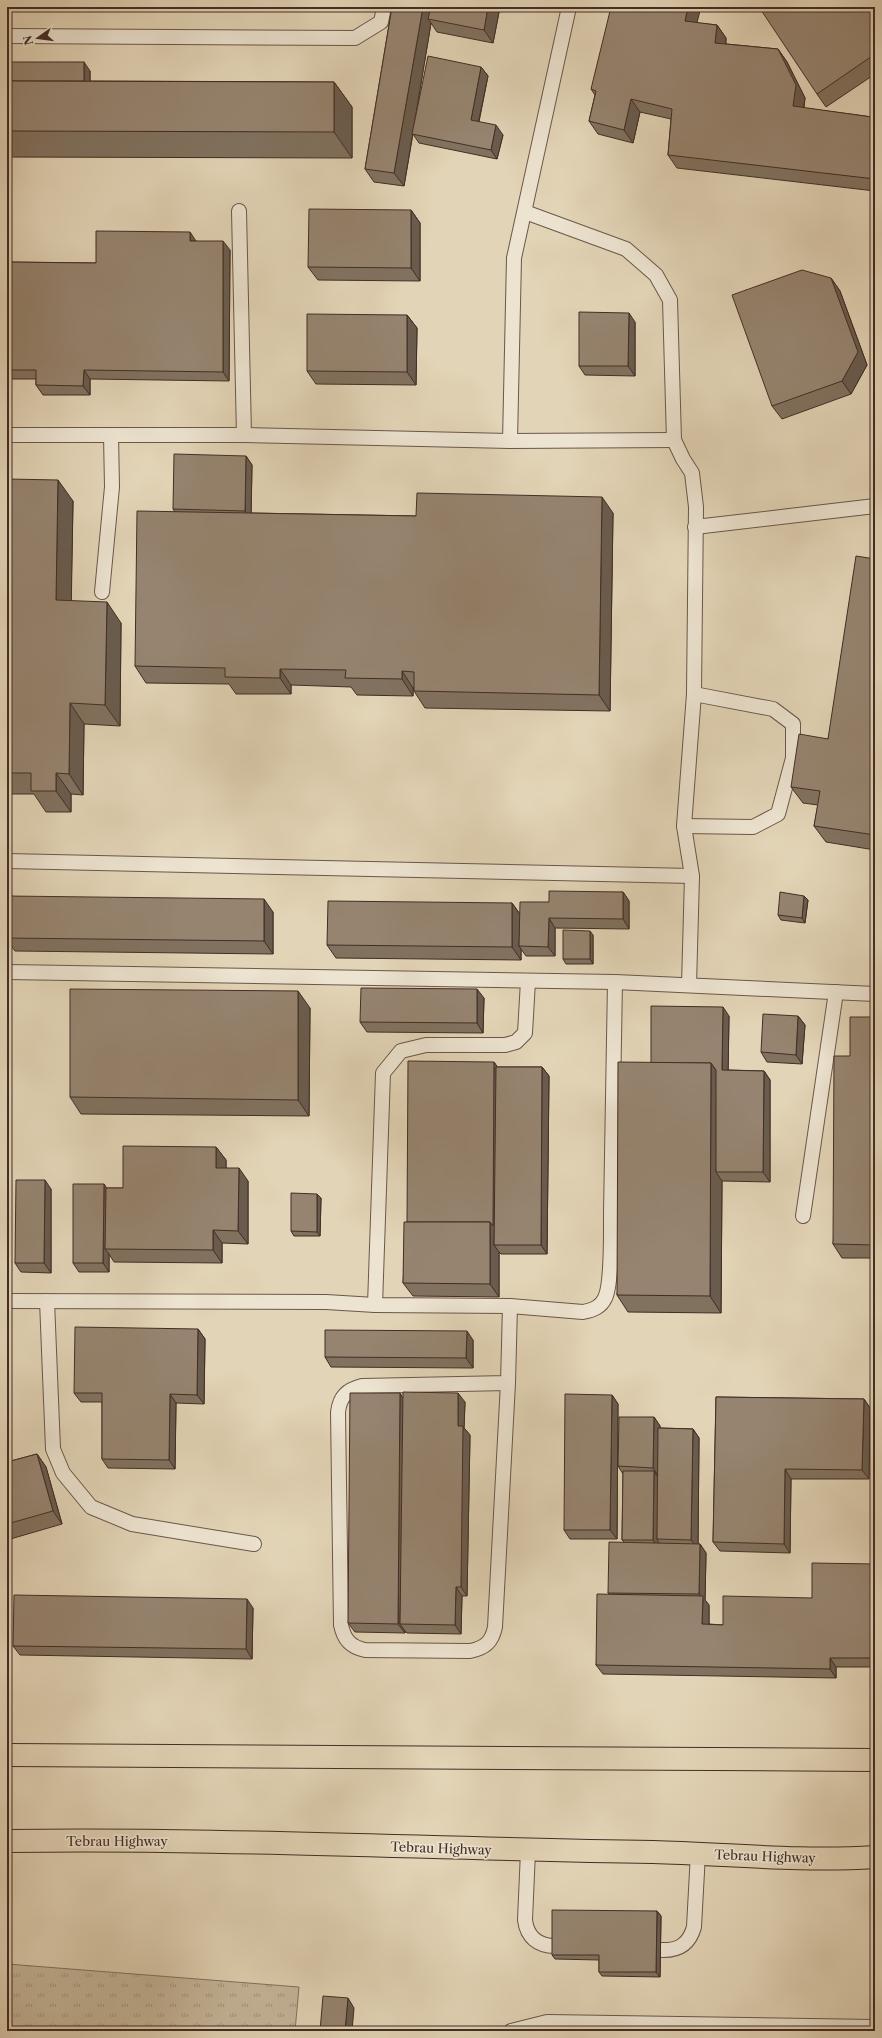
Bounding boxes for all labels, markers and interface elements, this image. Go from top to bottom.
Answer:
north arrow [18,18,58,58]
text: N [20,34,36,47]
street label: Tebrau Highway [66,1833,168,1849]
street label: Tebrau Highway [390,1838,493,1858]
street label: Tebrau Highway [714,1846,817,1866]

